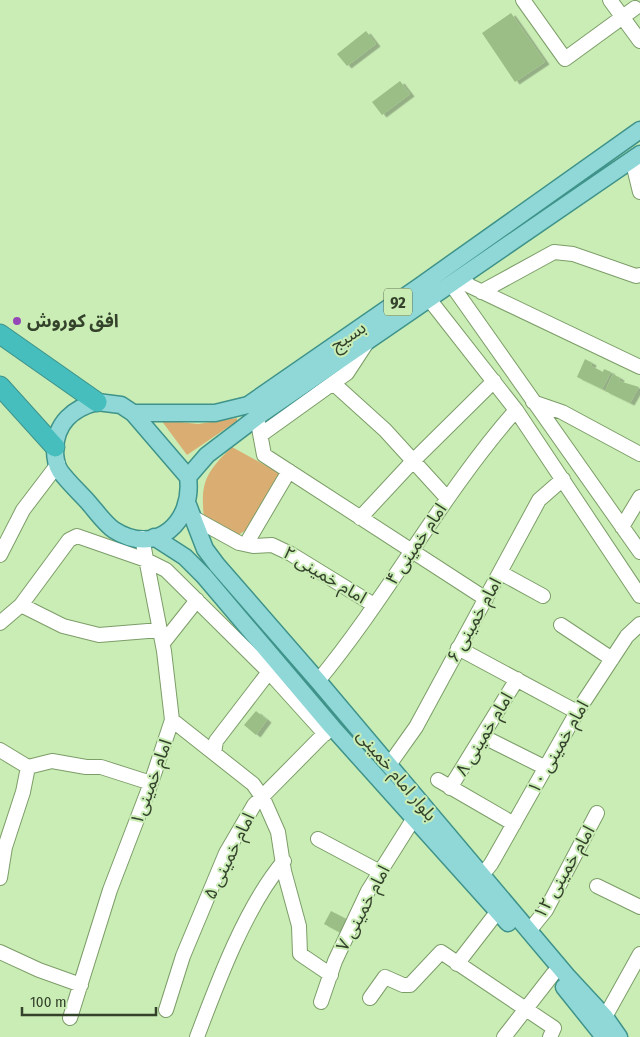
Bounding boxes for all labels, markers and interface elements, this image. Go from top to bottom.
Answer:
road number: 92 [384,288,412,316]
place label: افق کوروش [27,310,119,332]
marker: افق کوروش [11,315,23,327]
street label: بسیج [326,316,371,358]
street label: امام خمینی ۴ [381,499,454,591]
street label: امام خمینی ۲ [278,541,371,611]
street label: امام خمینی ۶ [442,574,509,668]
street label: امام خمینی ۸ [450,688,520,781]
street label: امام خمینی ۱۰ [523,697,596,799]
street label: بلوار امام خمینی [350,725,442,827]
street label: امام خمینی۱ [125,736,179,829]
street label: امام خمینی ۵ [199,809,262,904]
street label: امام خمینی ۱۲ [529,822,602,924]
street label: امام خمینی ۷ [331,862,397,956]
scale bar [22,984,156,1016]
text: 100 m [30,993,67,1011]

